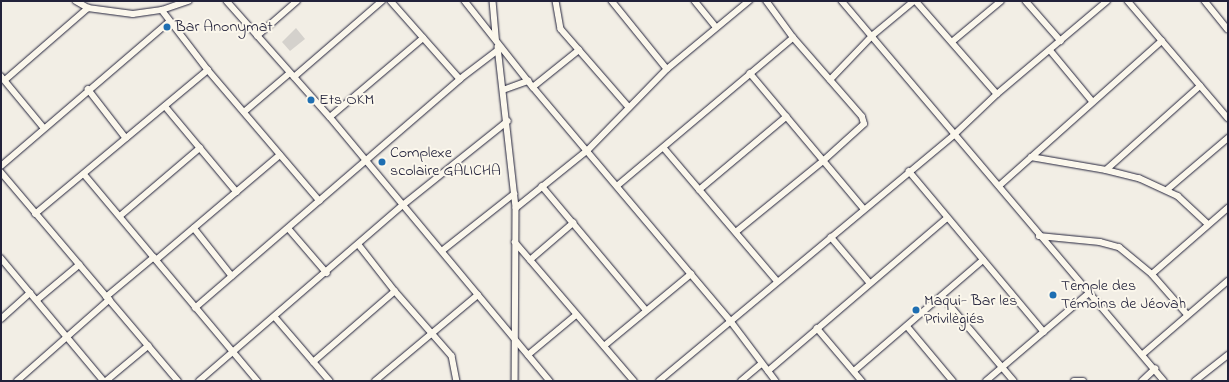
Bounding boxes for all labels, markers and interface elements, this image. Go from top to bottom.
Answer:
place label: Bar Anonymat [175,17,273,37]
marker: Bar Anonymat [162,22,172,32]
place label: Ets OKM [319,90,374,110]
marker: Ets OKM [306,95,316,105]
place label: Complexe scolaire GALICHA [390,143,501,181]
marker: Complexe scolaire GALICHA [377,157,387,167]
place label: Temple des Témoins de Jéovah [1061,276,1186,314]
marker: Temple des Témoins de Jéovah [1048,290,1058,300]
place label: Maqui- Bar les Privilègiés [924,291,1017,329]
marker: Maqui- Bar les Privilègiés [911,305,921,315]

